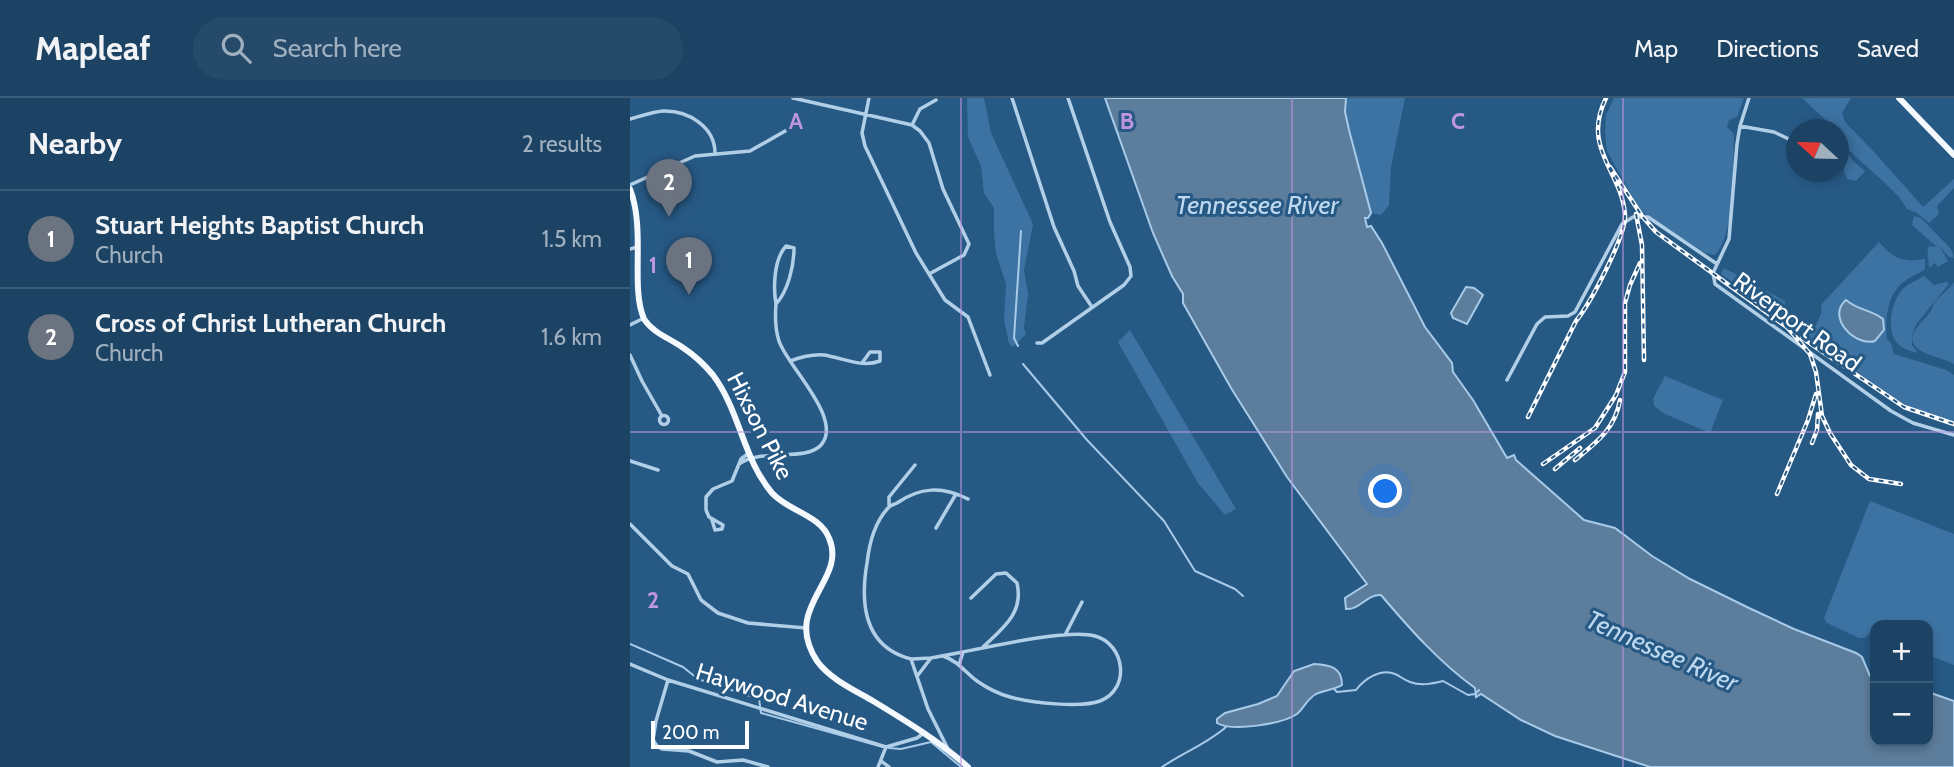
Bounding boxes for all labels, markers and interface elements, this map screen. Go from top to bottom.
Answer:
search box [193,17,683,80]
text: Mapleaf [35,28,151,68]
icon: search [217,29,255,67]
text: Search here [273,32,402,64]
text: Map [1634,34,1678,63]
text: Directions [1716,34,1819,63]
text: Saved [1857,34,1919,63]
text: A [789,107,804,135]
text: B [1120,107,1134,135]
text: C [1451,107,1465,135]
north arrow [1786,119,1849,182]
text: Nearby [28,125,122,162]
text: 2 results [522,130,602,158]
pin: 2 [646,159,692,217]
water label: Tennessee River [1176,189,1339,221]
text: Stuart Heights Baptist Church [95,209,424,241]
text: 1 [47,225,55,253]
text: 1.5 km [542,225,602,253]
pin: 1 [666,237,712,295]
text: Church [95,241,164,269]
text: 1 [649,251,657,279]
street label: Riverport Road [1728,266,1867,378]
text: Cross of Christ Lutheran Church [95,307,446,339]
text: 2 [45,323,57,351]
text: 1.6 km [541,323,602,351]
text: Church [95,339,164,367]
street label: Hixson Pike [721,367,800,484]
your location [1368,474,1402,508]
text: 2 [647,586,659,614]
water label: Tennessee River [1581,603,1744,699]
map controls [1870,620,1933,746]
button: + [1870,620,1933,683]
street label: Haywood Avenue [693,657,872,736]
button: − [1870,683,1933,746]
scale bar [651,718,749,750]
text: 200 m [662,721,719,744]

